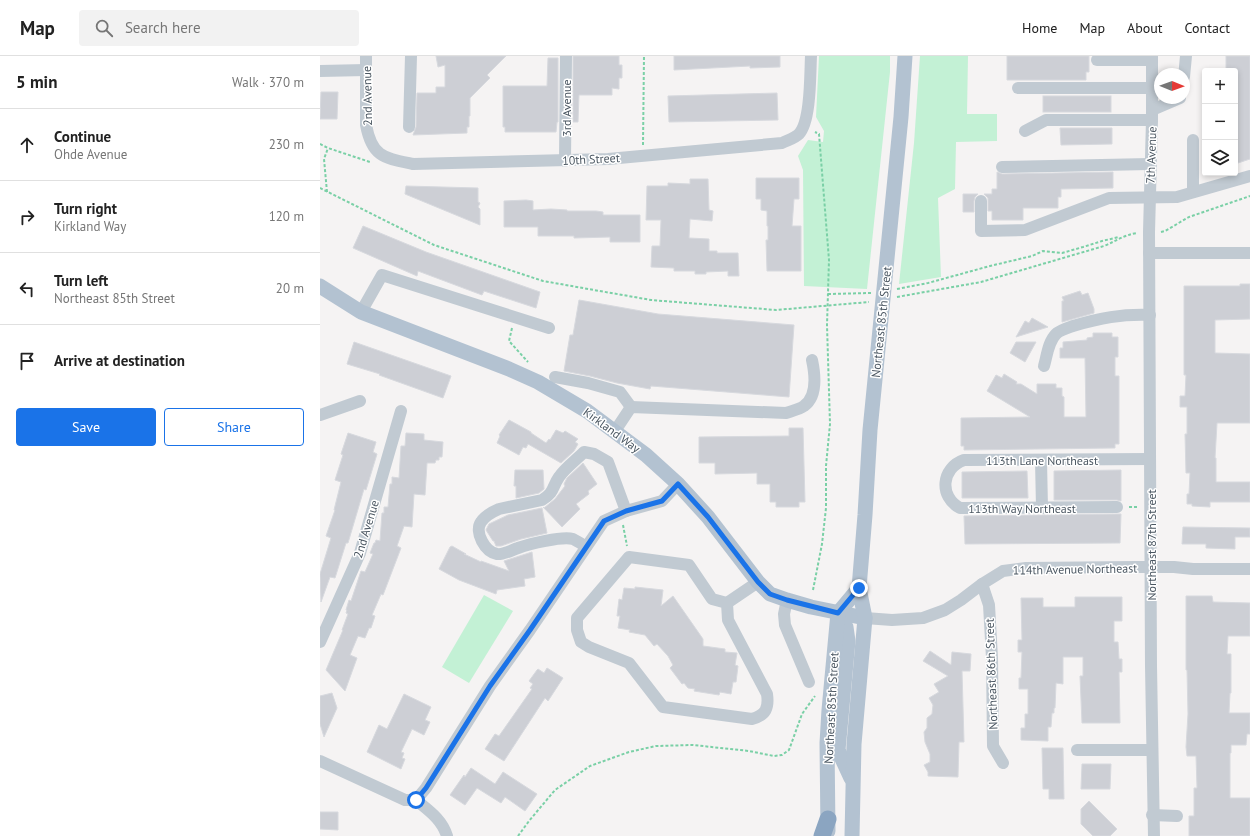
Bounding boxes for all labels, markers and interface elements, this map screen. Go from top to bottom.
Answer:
search box [79,10,359,46]
text: Map [20,16,55,40]
icon: search [93,17,115,39]
text: Search here [125,18,201,37]
text: Home [1022,19,1057,37]
text: Map [1079,19,1105,37]
text: About [1127,19,1163,37]
text: Contact [1185,19,1230,37]
street label: 2nd Avenue [359,66,375,126]
north arrow [1154,68,1190,104]
map controls [1202,68,1238,176]
button: + [1202,68,1238,104]
text: 5 min [16,71,57,93]
text: Walk · 370 m [232,74,304,91]
street label: 3rd Avenue [559,79,574,137]
button: − [1202,104,1238,140]
street label: 7th Avenue [1143,126,1159,184]
text: Continue [54,127,111,146]
icon: ahead [16,134,38,156]
text: 230 m [269,136,304,153]
button: layers [1202,140,1238,176]
text: Ohde Avenue [54,146,127,163]
street label: 10th Street [562,150,620,168]
text: Turn right [54,199,117,218]
icon: right [16,206,38,228]
text: 120 m [269,208,304,225]
text: Kirkland Way [54,218,126,235]
street label: Northeast 85th Street [868,266,894,378]
text: Turn left [54,271,108,290]
icon: left [16,278,38,300]
text: 20 m [276,280,304,297]
text: Northeast 85th Street [54,290,175,307]
icon: arrive [16,350,38,372]
text: Arrive at destination [54,351,185,370]
street label: Kirkland Way [581,404,644,456]
button: Save [16,408,156,446]
button: Share [164,408,304,446]
street label: 113th Lane Northeast [986,453,1098,468]
street label: Northeast 87th Street [1144,489,1159,601]
street label: 2nd Avenue [350,498,382,560]
street label: 113th Way Northeast [968,501,1076,516]
street label: 114th Avenue Northeast [1013,560,1137,578]
route end [850,579,868,597]
street label: Northeast 86th Street [982,618,1000,730]
street label: Northeast 85th Street [821,652,841,764]
route start [407,791,425,809]

